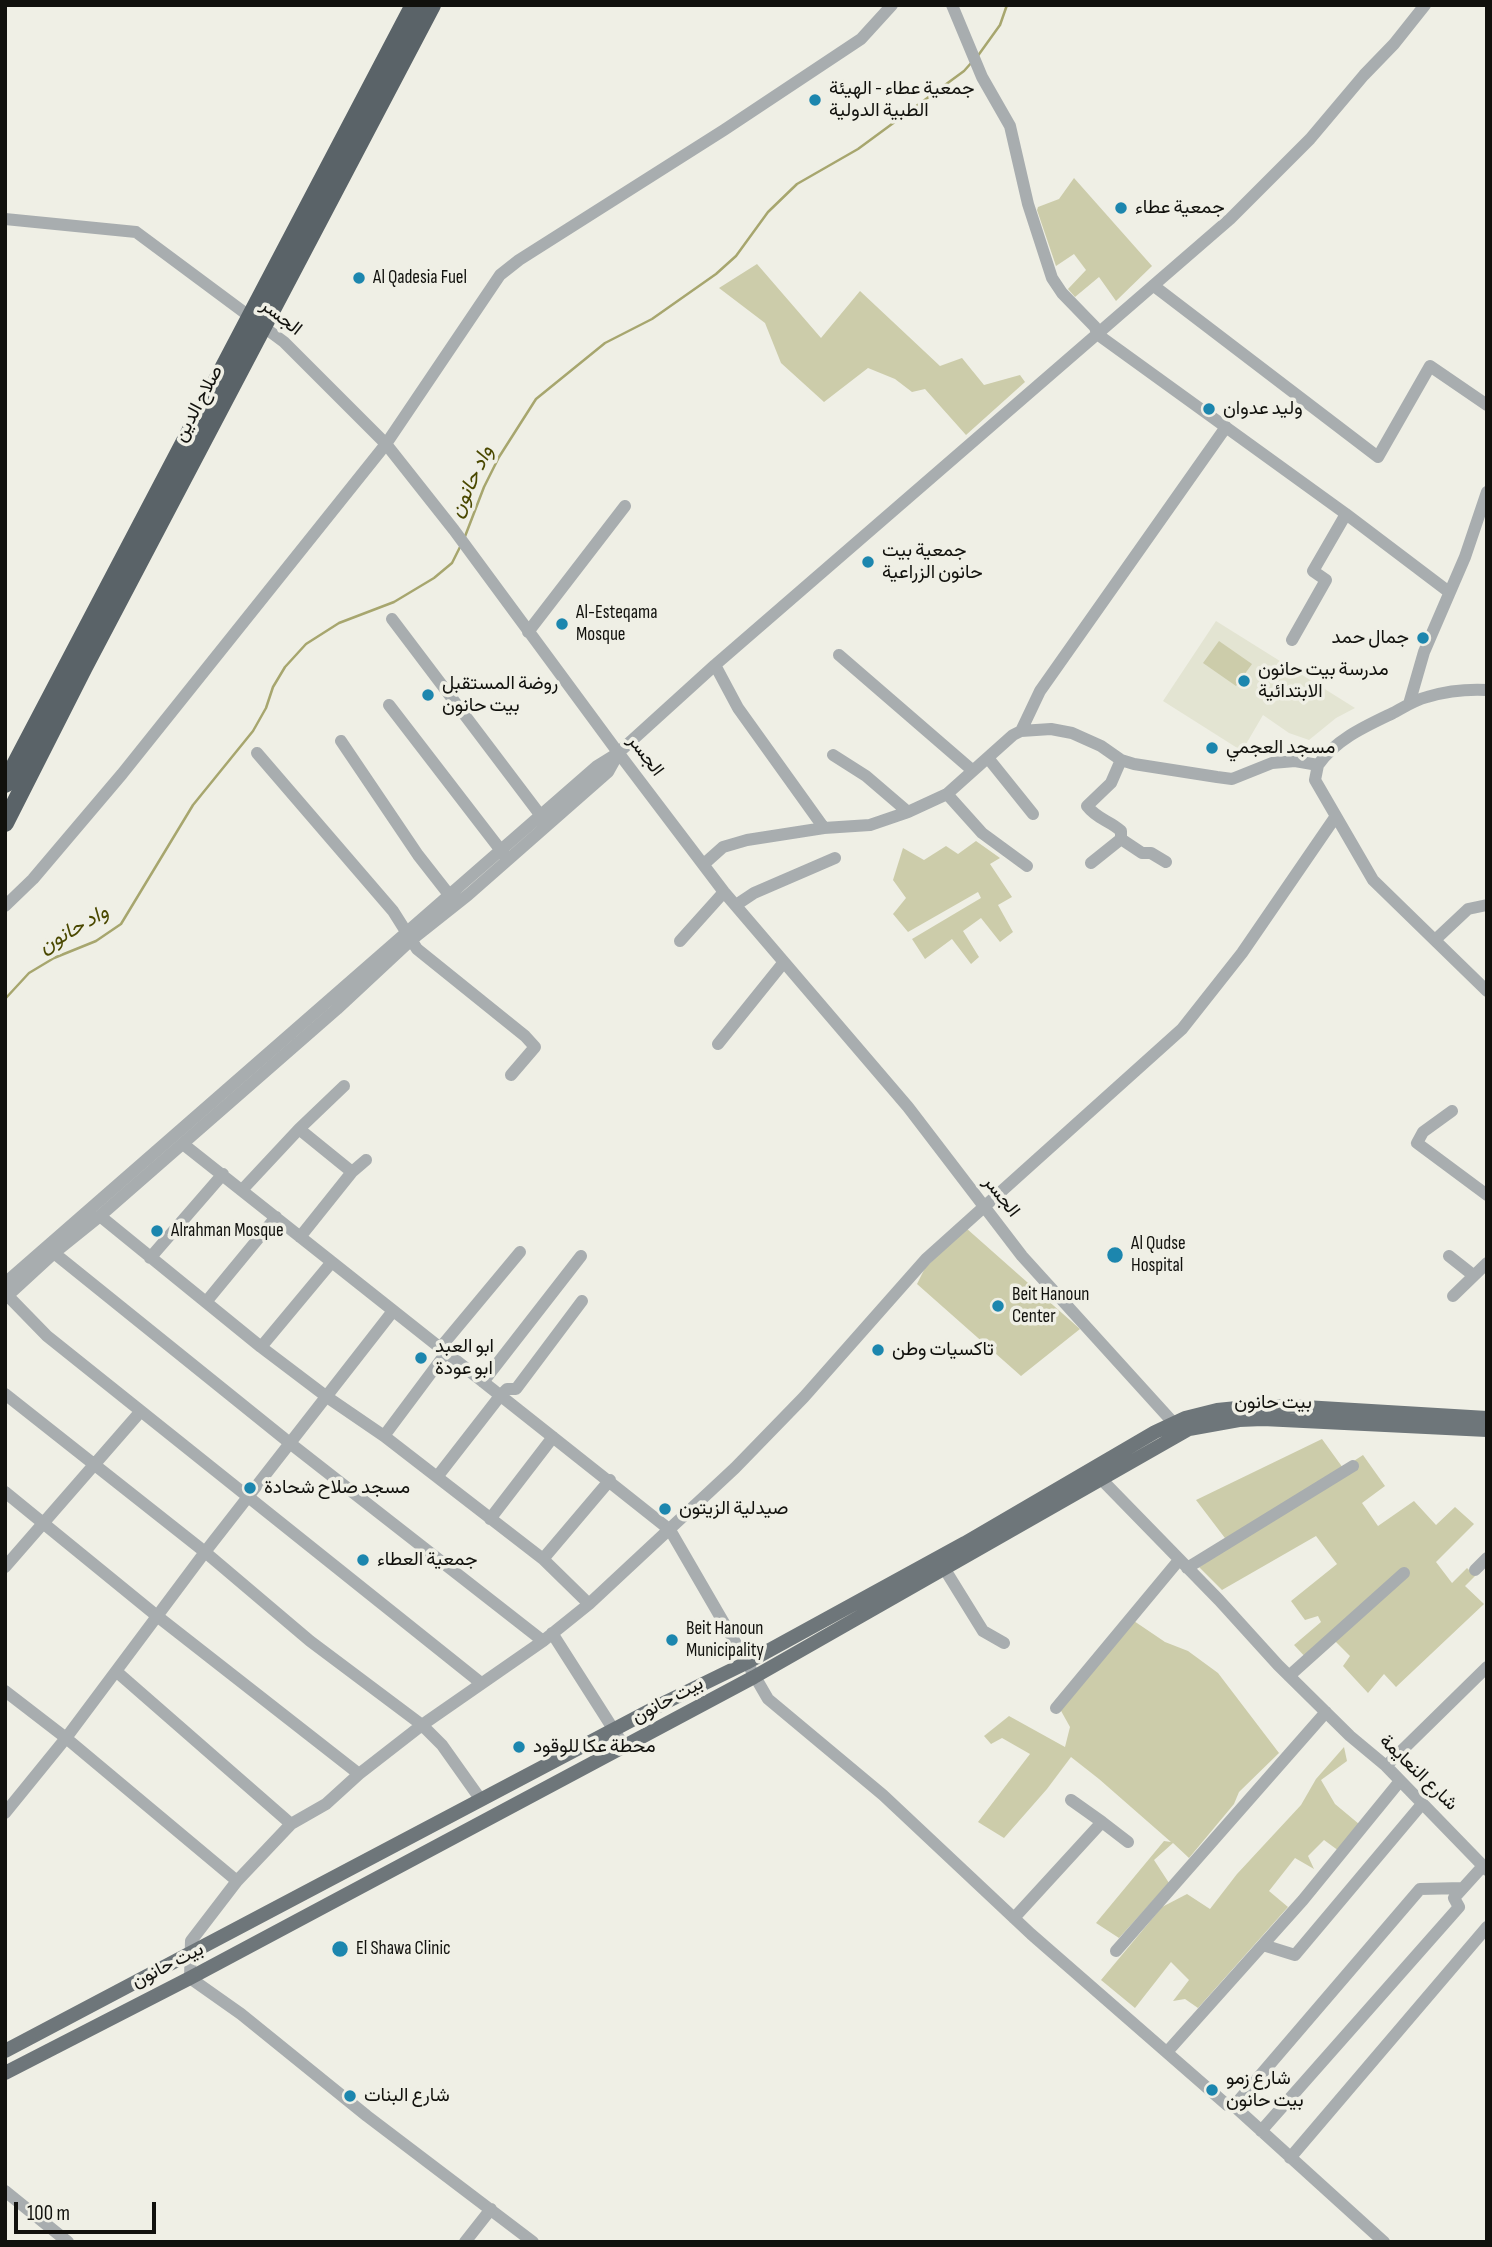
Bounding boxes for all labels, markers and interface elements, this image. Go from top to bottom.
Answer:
place label: جمعية عطاء - الهيئة الطبية الدولية [829,78,975,122]
marker: جمعية عطاء - الهيئة الطبية الدولية [807,92,823,108]
place label: جمعية عطاء [1135,197,1225,219]
marker: جمعية عطاء [1113,200,1129,216]
place label: Al Qadesia Fuel [373,267,467,289]
marker: Al Qadesia Fuel [351,270,367,286]
street label: الجسر [256,295,306,341]
street label: صلاح الدين [169,362,229,446]
place label: وليد عدوان [1223,398,1303,420]
marker: وليد عدوان [1201,401,1217,417]
water label: واد حانون [444,442,500,522]
place label: جمعية بيت حانون الزراعية [882,540,983,584]
marker: جمعية بيت حانون الزراعية [860,554,876,570]
place label: Al-Esteqama Mosque [576,602,658,646]
marker: Al-Esteqama Mosque [554,616,570,632]
place label: جمال حمد [1332,627,1409,649]
marker: جمال حمد [1415,630,1431,646]
place label: مدرسة بيت حانون الابتدائية [1258,659,1389,703]
place label: روضة المستقبل بيت حانون [442,673,558,717]
marker: مدرسة بيت حانون الابتدائية [1236,673,1252,689]
marker: روضة المستقبل بيت حانون [420,687,436,703]
street label: الجسر [622,731,668,781]
place label: مسجد العجمي [1226,737,1335,759]
marker: مسجد العجمي [1204,740,1220,756]
water label: واد حانون [34,900,114,960]
street label: الجسر [978,1172,1024,1222]
place label: Alrahman Mosque [171,1220,284,1242]
marker: Alrahman Mosque [149,1223,165,1239]
place label: Al Qudse Hospital [1131,1233,1186,1277]
marker: Al Qudse Hospital [1105,1245,1125,1265]
place label: Beit Hanoun Center [1012,1284,1090,1328]
marker: Beit Hanoun Center [990,1298,1006,1314]
place label: ابو العبد ابو عودة [435,1336,494,1380]
place label: تاكسيات وطن [892,1339,994,1361]
marker: تاكسيات وطن [870,1342,886,1358]
marker: ابو العبد ابو عودة [413,1350,429,1366]
street label: بيت حانون [1234,1392,1312,1414]
place label: مسجد صلاح شحادة [264,1477,410,1499]
marker: مسجد صلاح شحادة [242,1480,258,1496]
place label: صيدلية الزيتون [679,1498,788,1520]
marker: صيدلية الزيتون [657,1501,673,1517]
place label: جمعية العطاء [377,1549,477,1571]
marker: جمعية العطاء [355,1552,371,1568]
place label: Beit Hanoun Municipality [686,1618,764,1662]
marker: Beit Hanoun Municipality [664,1632,680,1648]
street label: بيت حانون [628,1673,708,1729]
street label: شارع النعايمة [1374,1730,1462,1816]
place label: محطة عكا للوقود [533,1736,656,1758]
marker: محطة عكا للوقود [511,1739,527,1755]
street label: بيت حانون [128,1938,208,1994]
place label: El Shawa Clinic [356,1938,451,1960]
marker: El Shawa Clinic [330,1939,350,1959]
place label: شارع زمو بيت حانون [1226,2068,1304,2112]
marker: شارع زمو بيت حانون [1204,2082,1220,2098]
place label: شارع البنات [364,2085,450,2107]
marker: شارع البنات [342,2088,358,2104]
scale bar [18,2188,159,2232]
text: 100 m [27,2201,70,2226]

